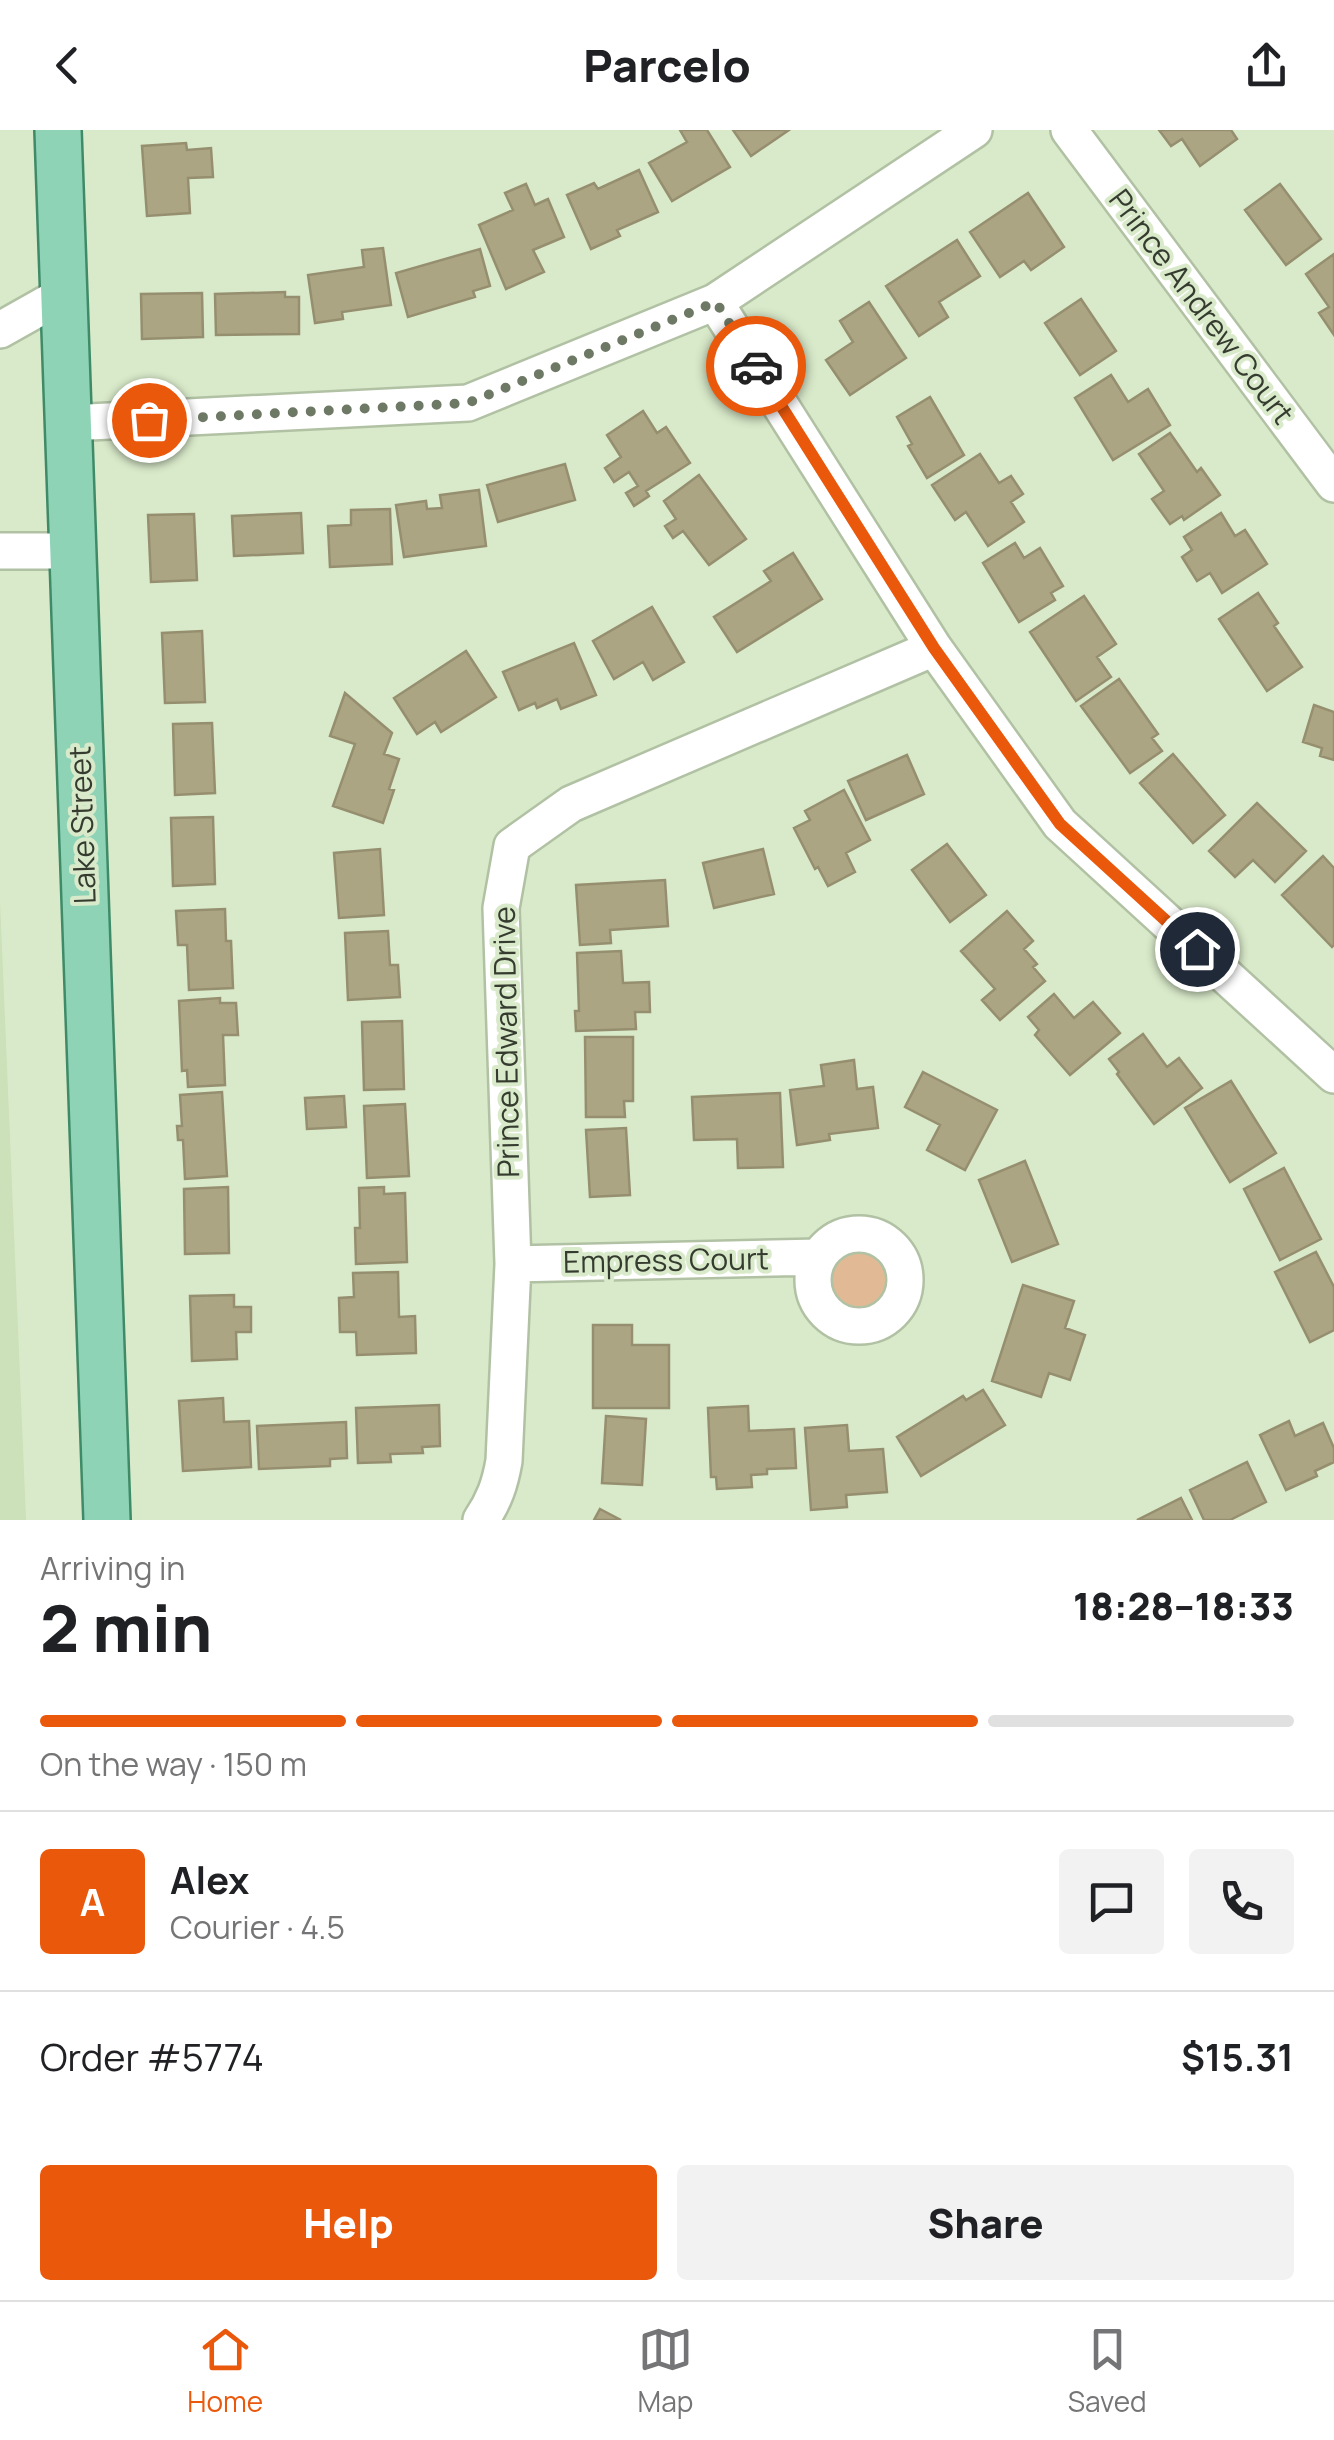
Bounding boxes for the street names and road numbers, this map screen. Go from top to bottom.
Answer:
street label: Prince Andrew Court [1100,180,1304,432]
street label: Lake Street [58,745,105,905]
street label: Prince Edward Drive [483,906,528,1178]
street label: Empress Court [563,1237,769,1282]

